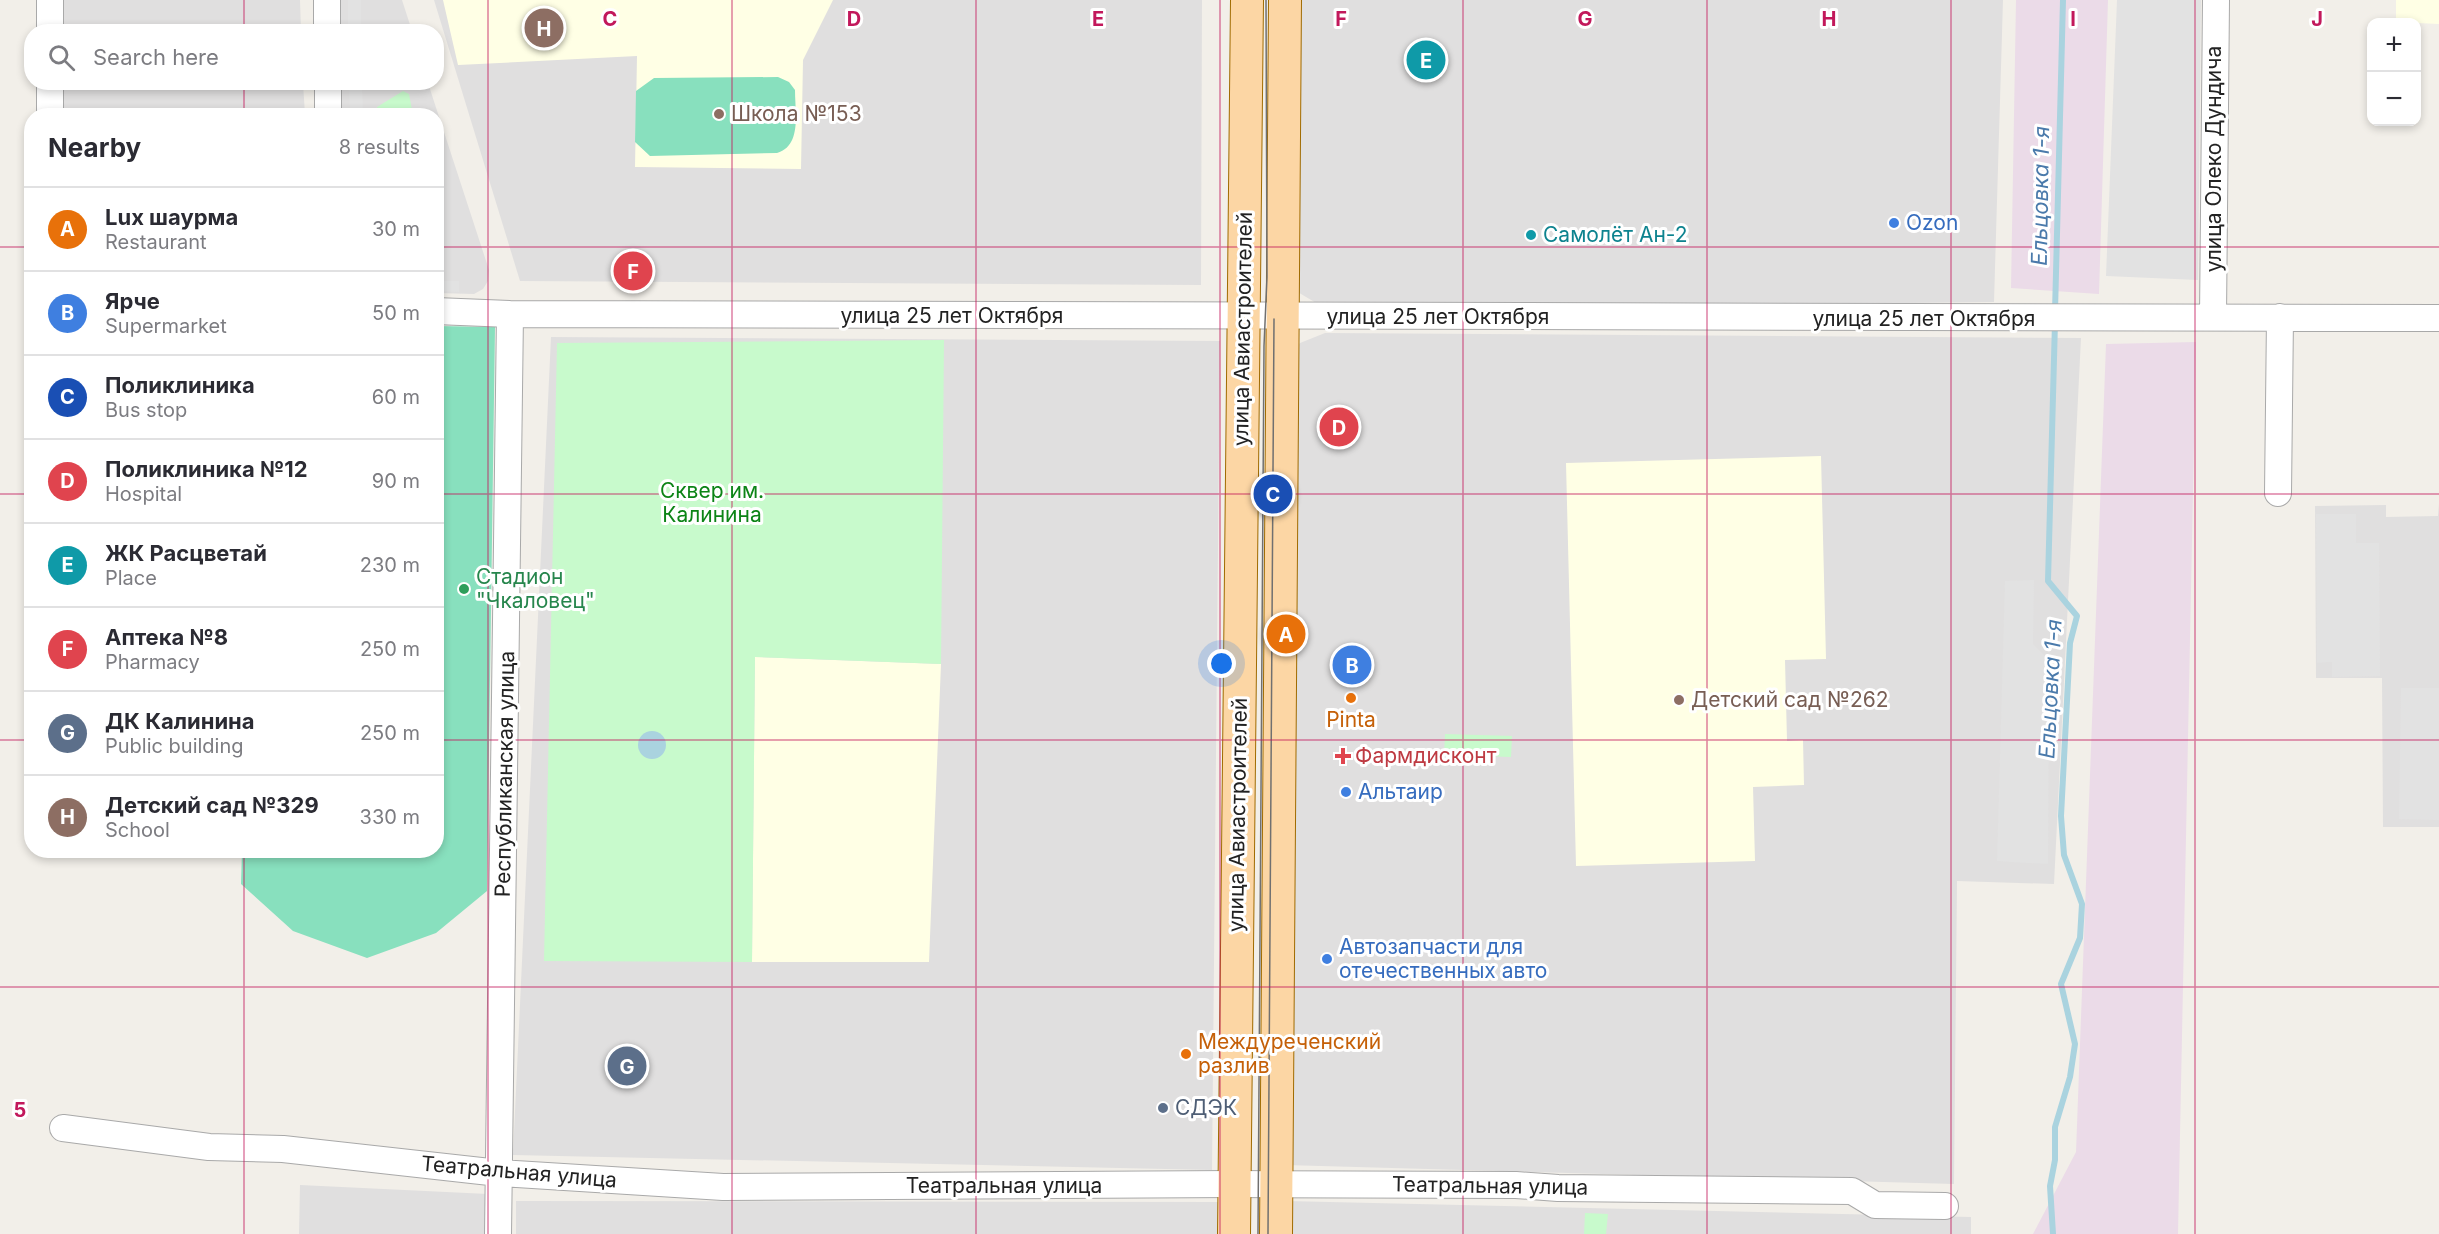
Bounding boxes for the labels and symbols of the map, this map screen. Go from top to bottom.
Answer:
pin: H [524,6,564,51]
text: C [603,7,617,31]
text: D [847,7,861,31]
text: E [1092,7,1104,31]
text: F [1335,7,1347,31]
text: G [1577,7,1593,31]
text: H [1822,7,1836,31]
text: I [2070,7,2076,31]
text: J [2311,7,2323,31]
pin: E [1406,38,1446,82]
street label: улица Олеко Дундича [2201,46,2226,272]
place label: Школа №153 [731,101,862,126]
marker: Школа №153 [712,107,726,121]
water label: Ельцовка 1-я [2026,126,2054,266]
place label: Ozon [1906,210,1958,235]
street label: улица Авиастроителей [1228,212,1257,446]
marker: Ozon [1887,216,1901,230]
place label: Самолёт Ан-2 [1543,222,1688,247]
marker: Самолёт Ан-2 [1524,228,1538,242]
pin: F [614,248,652,294]
street label: улица 25 лет Октября [841,303,1063,328]
street label: улица 25 лет Октября [1327,304,1549,329]
street label: улица 25 лет Октября [1813,306,2035,331]
pin: D [1320,404,1358,450]
pin: C [1254,472,1292,516]
park label: Сквер им. Калинина [660,478,764,527]
place label: Стадион "Чкаловец" [476,564,595,613]
marker: Стадион "Чкаловец" [457,582,471,596]
pin: A [1266,612,1306,656]
water label: Ельцовка 1-я [2033,618,2067,760]
pin: B [1332,642,1372,688]
your location [1207,649,1236,678]
street label: Республиканская улица [490,651,519,897]
place label: Детский сад №262 [1691,687,1889,712]
marker: Pinta [1344,691,1358,705]
marker: Детский сад №262 [1672,693,1686,707]
street label: улица Авиастроителей [1223,698,1252,932]
place label: Pinta [1326,707,1376,732]
place label: Фармдисконт [1355,743,1497,768]
marker: Фармдисконт [1336,749,1350,763]
place label: Альтаир [1358,779,1443,804]
marker: Альтаир [1339,785,1353,799]
place label: Автозапчасти для отечественных авто [1339,934,1547,983]
marker: Автозапчасти для отечественных авто [1320,952,1334,966]
place label: Междуреченский разлив [1198,1029,1381,1078]
pin: G [608,1044,646,1088]
marker: Междуреченский разлив [1179,1047,1193,1061]
place label: СДЭК [1175,1095,1237,1120]
text: 5 [14,1098,26,1122]
marker: СДЭК [1156,1101,1170,1115]
street label: Театральная улица [420,1150,618,1193]
street label: Театральная улица [1392,1171,1588,1200]
street label: Театральная улица [906,1173,1102,1198]

